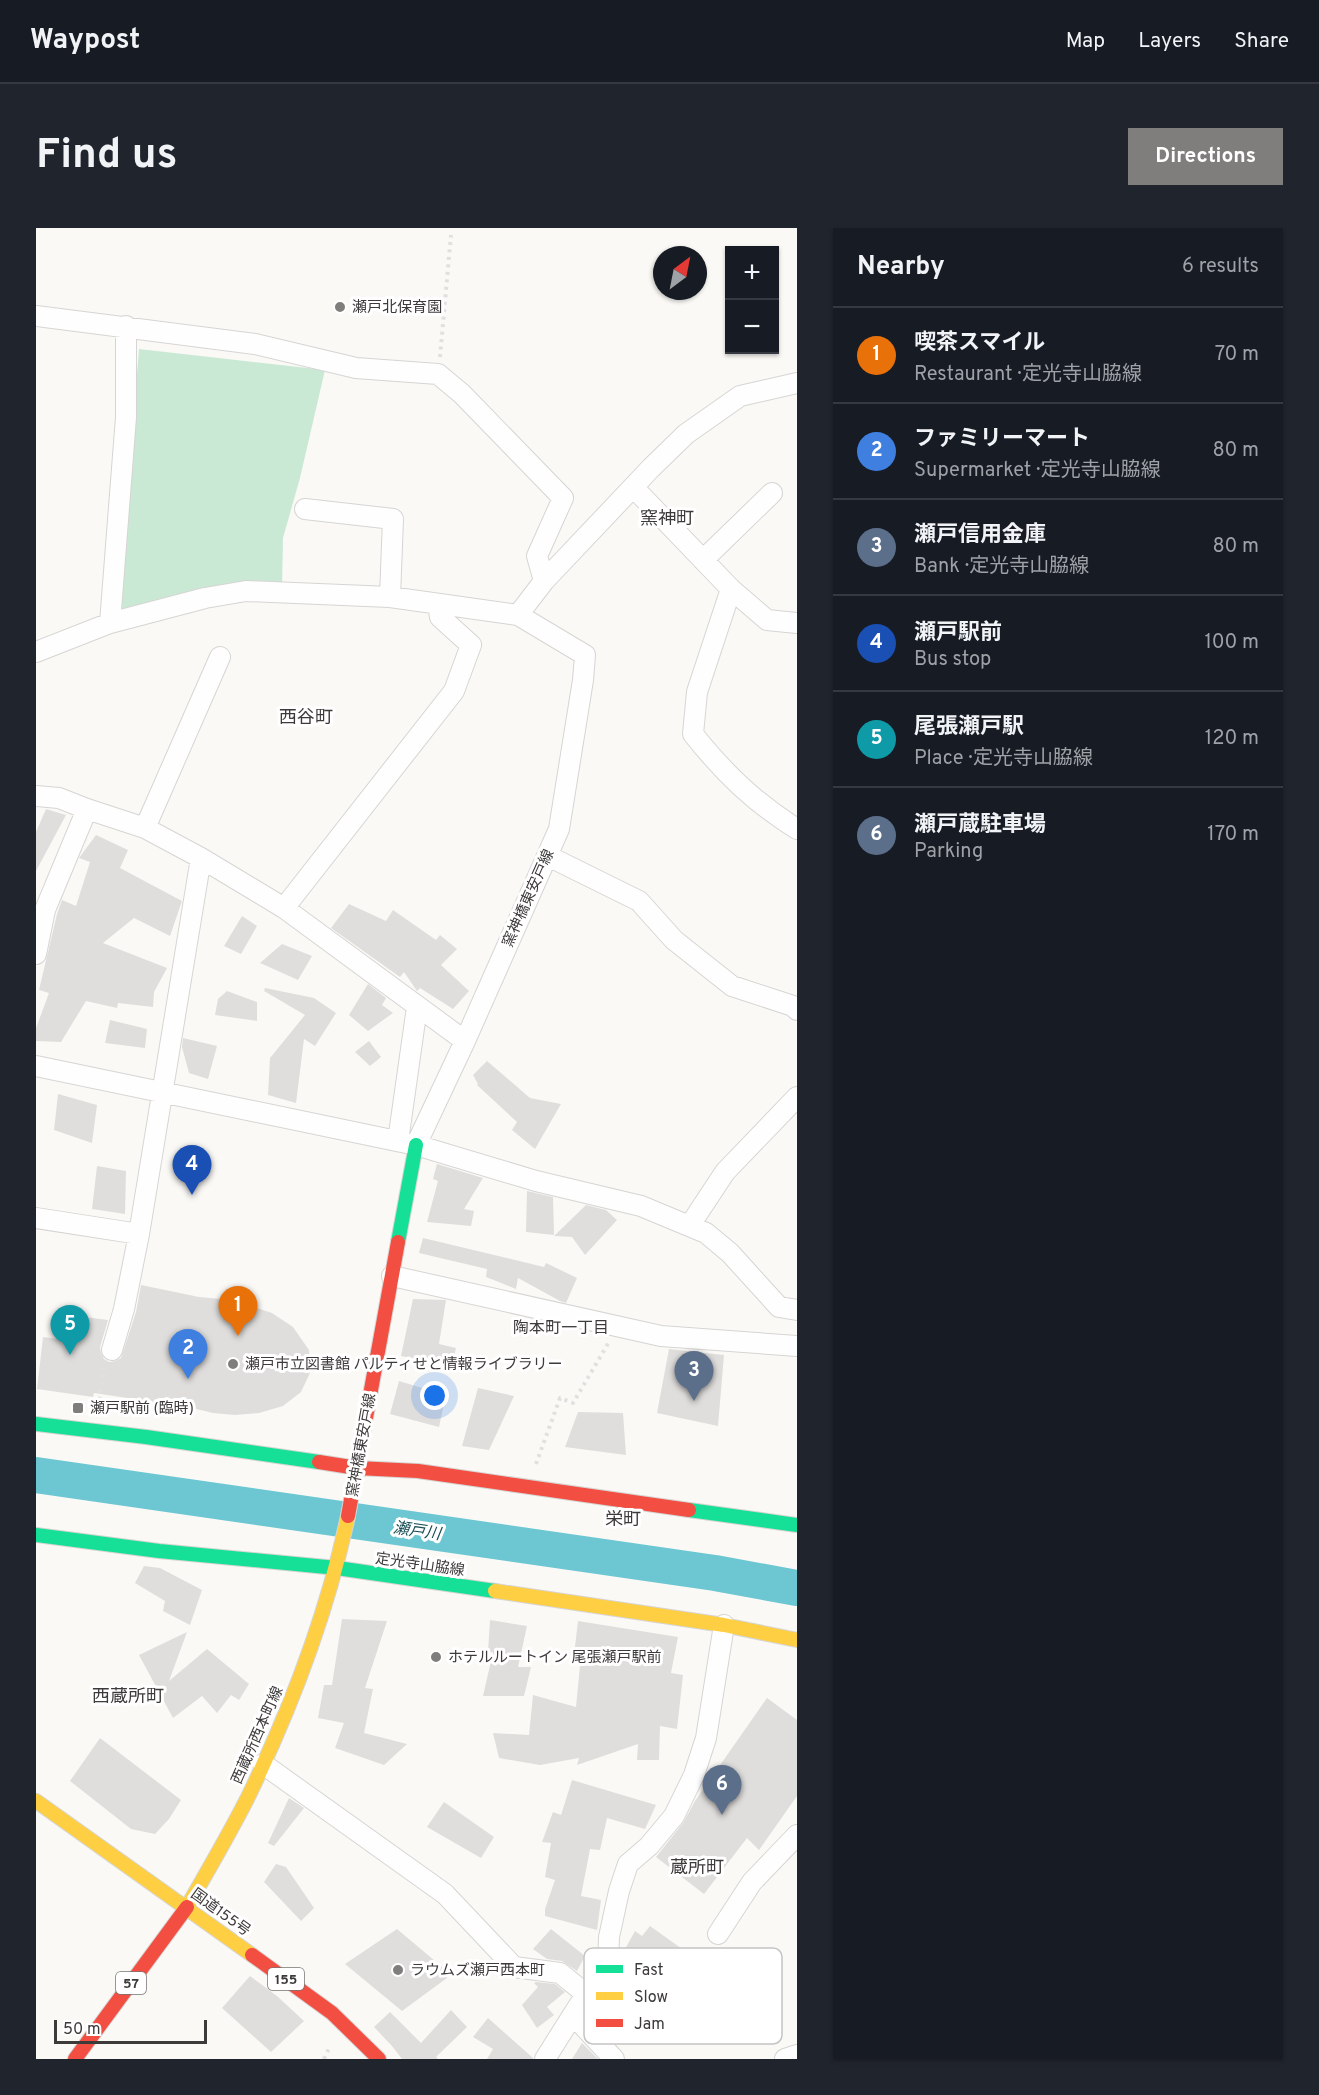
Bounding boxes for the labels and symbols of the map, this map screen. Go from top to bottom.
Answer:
north arrow [653,246,707,300]
place label: 瀬戸北保育園 [352,298,442,318]
marker: 瀬戸北保育園 [333,300,347,314]
district label: 窯神町 [640,508,694,531]
district label: 西谷町 [279,707,333,730]
street label: 窯神橋東安戸線 [499,847,559,950]
pin: 4 [172,1146,212,1195]
pin: 1 [218,1286,258,1336]
pin: 5 [51,1306,90,1355]
district label: 陶本町一丁目 [513,1319,609,1339]
pin: 2 [168,1330,208,1379]
pin: 3 [674,1352,714,1401]
place label: 瀬戸市立図書館 パルティせと情報ライブラリー [245,1356,563,1375]
marker: 瀬戸市立図書館 パルティせと情報ライブラリー [226,1357,240,1371]
your location [420,1381,449,1410]
street label: 窯神橋東安戸線 [344,1392,381,1499]
place label: 瀬戸駅前 (臨時) [90,1400,194,1419]
marker: 瀬戸駅前 (臨時) [71,1401,85,1415]
district label: 栄町 [605,1509,641,1532]
water label: 瀬戸川 [392,1519,444,1546]
street label: 定光寺山脇線 [374,1550,466,1581]
place label: ホテルルートイン 尾張瀬戸駅前 [448,1649,662,1668]
marker: ホテルルートイン 尾張瀬戸駅前 [429,1650,443,1664]
street label: 西蔵所西本町線 [228,1684,288,1787]
district label: 西蔵所町 [92,1686,164,1709]
pin: 6 [702,1766,742,1815]
district label: 蔵所町 [670,1857,724,1880]
street label: 国道155号 [187,1885,254,1941]
legend [584,1948,782,2044]
text: Fast [634,1961,664,1981]
place label: ラウムズ瀬戸西本町 [410,1962,545,1981]
marker: ラウムズ瀬戸西本町 [391,1963,405,1977]
road number: 155 [268,1968,304,1990]
road number: 57 [116,1972,146,1994]
text: Slow [634,1988,668,2008]
text: Jam [634,2015,665,2035]
scale bar [54,2017,207,2044]

